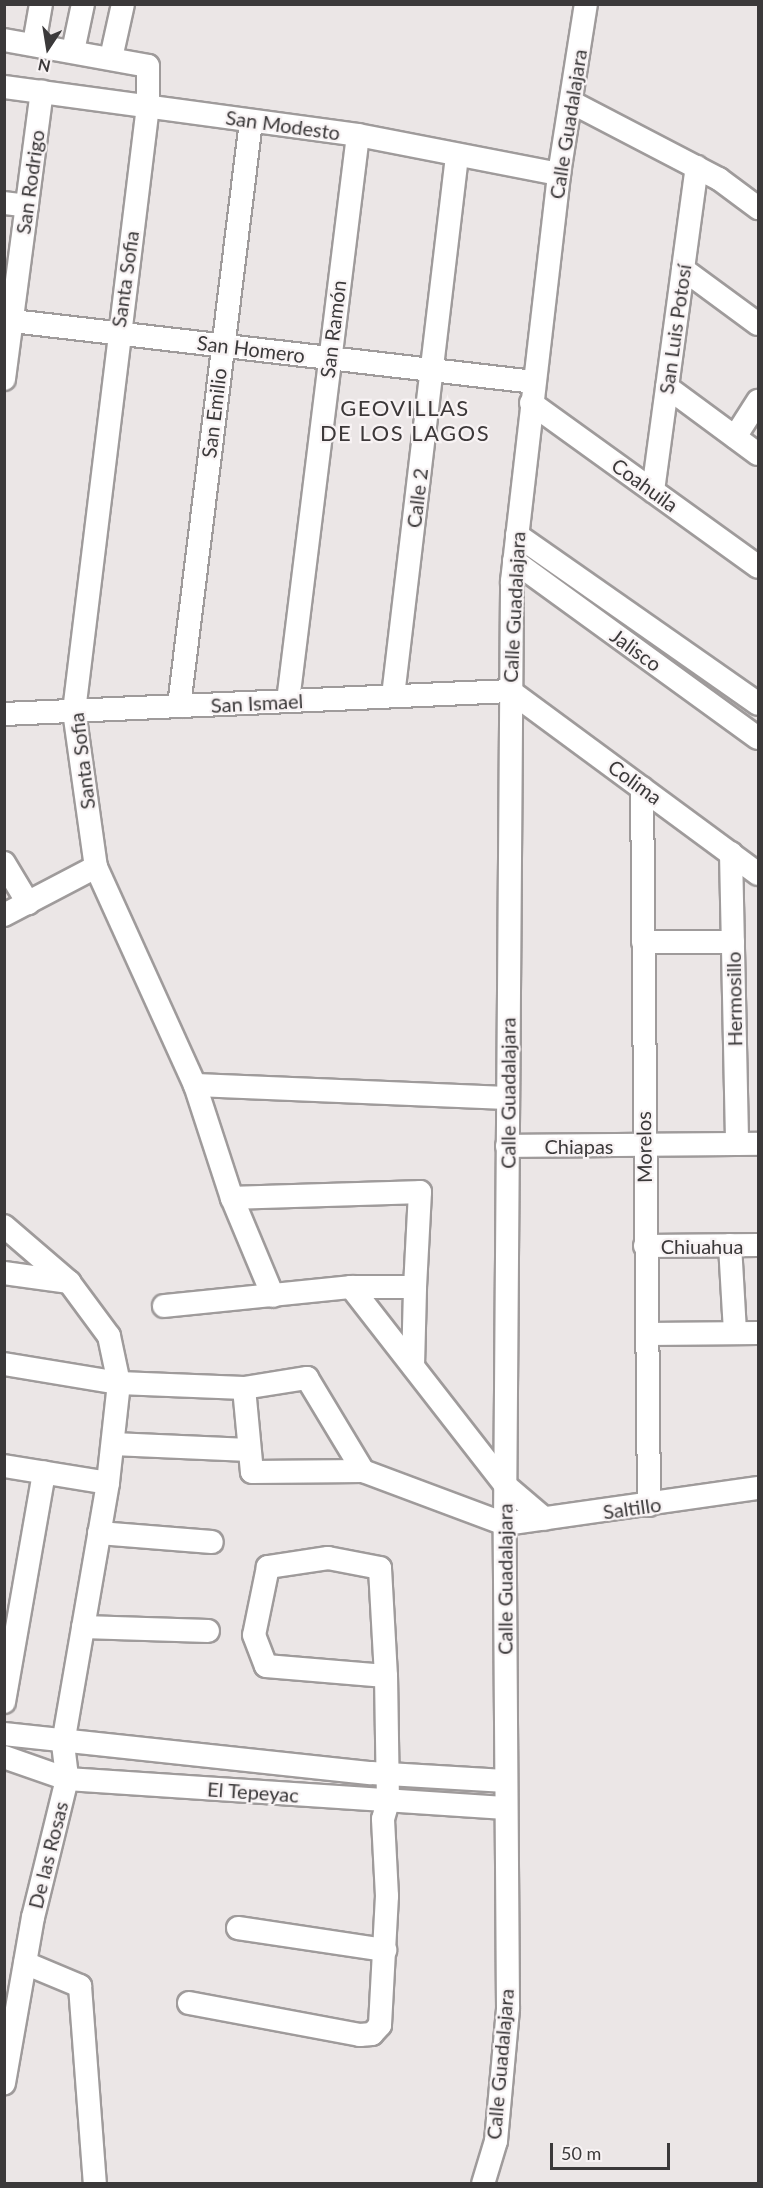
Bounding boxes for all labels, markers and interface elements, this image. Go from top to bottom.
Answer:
north arrow [18,18,78,78]
street label: Calle Guadalajara [544,47,592,201]
text: N [36,56,52,77]
street label: San Modesto [224,105,342,145]
street label: San Rodrigo [11,128,49,236]
street label: Santa Sofia [106,229,144,329]
street label: San Luis Potosí [654,263,696,395]
street label: San Ramón [315,279,351,379]
street label: San Homero [196,330,306,368]
street label: San Emilio [197,367,231,459]
district label: GEOVILLAS DE LOS LAGOS [320,394,490,446]
street label: Coahuila [607,453,683,517]
street label: Calle 2 [401,467,433,529]
street label: Calle Guadalajara [498,531,530,683]
street label: Jalisco [606,624,666,676]
street label: San Ismael [210,689,304,717]
street label: Santa Sofia [64,711,100,811]
street label: Colima [604,755,666,809]
street label: Hermosillo [721,951,747,1047]
street label: Calle Guadalajara [496,1017,520,1169]
street label: Morelos [631,1111,657,1183]
street label: Chiapas [544,1134,614,1158]
street label: Chiuahua [661,1234,743,1258]
street label: Saltillo [601,1492,663,1524]
street label: Calle Guadalajara [493,1503,517,1655]
street label: El Tepeyac [206,1777,300,1807]
street label: De las Rosas [23,1799,73,1911]
street label: Calle Guadalajara [481,1987,519,2141]
scale bar [553,2131,673,2169]
text: 50 m [561,2142,601,2164]

